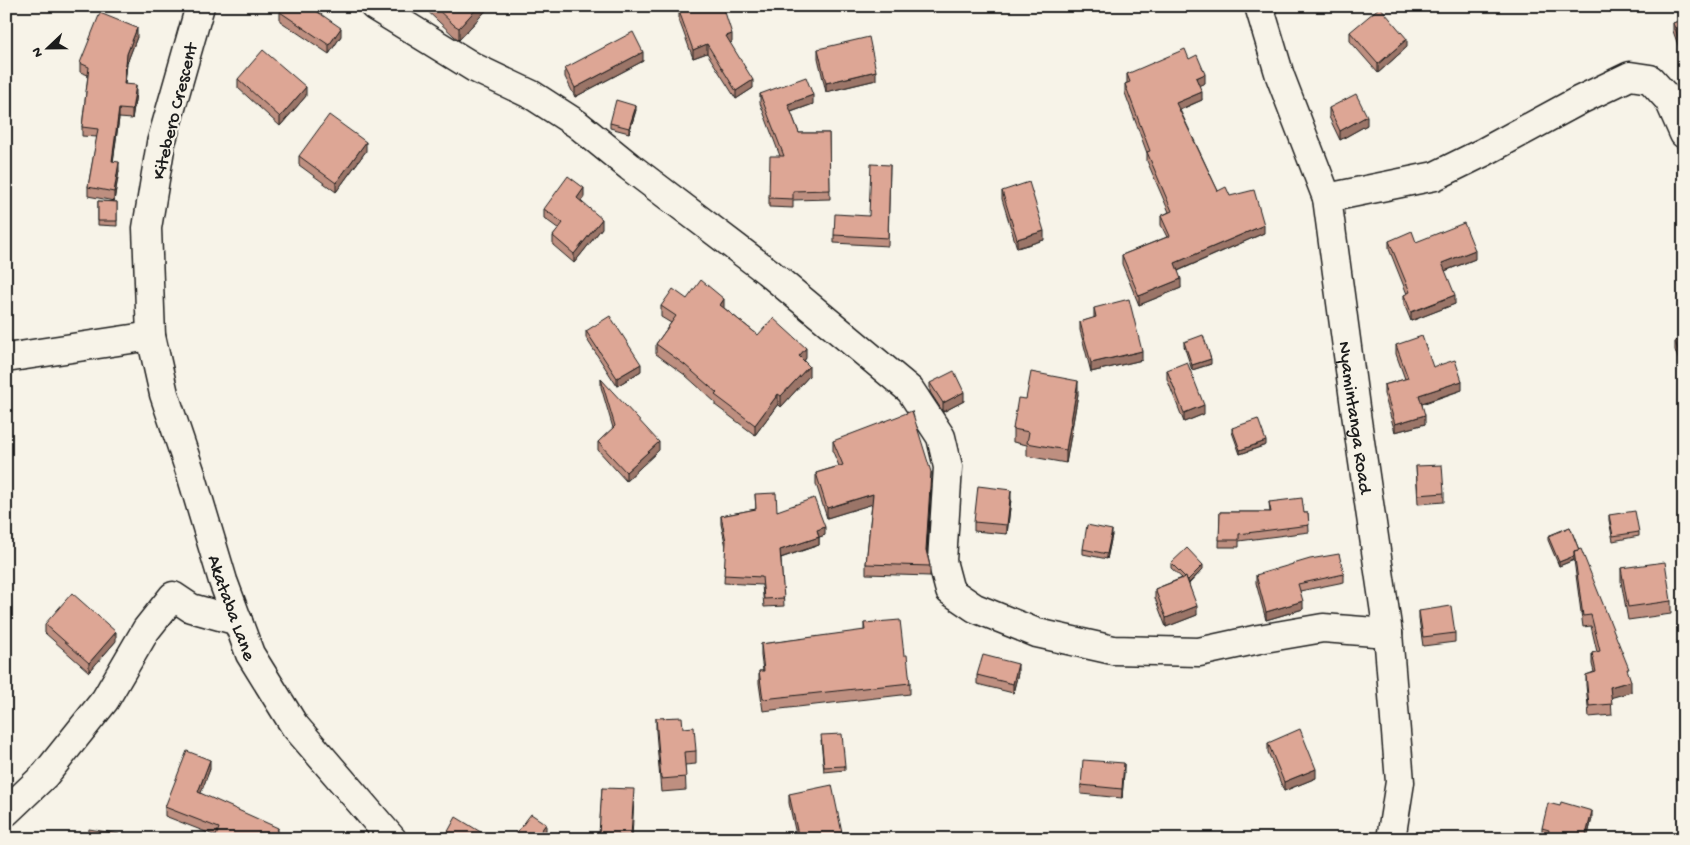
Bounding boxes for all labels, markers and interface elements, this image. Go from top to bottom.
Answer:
north arrow [22,22,72,72]
street label: Kitebero Crescent [148,39,205,183]
text: N [29,45,48,59]
street label: Nyamintanga Road [1331,340,1376,497]
street label: Akataba Lane [201,553,260,666]

